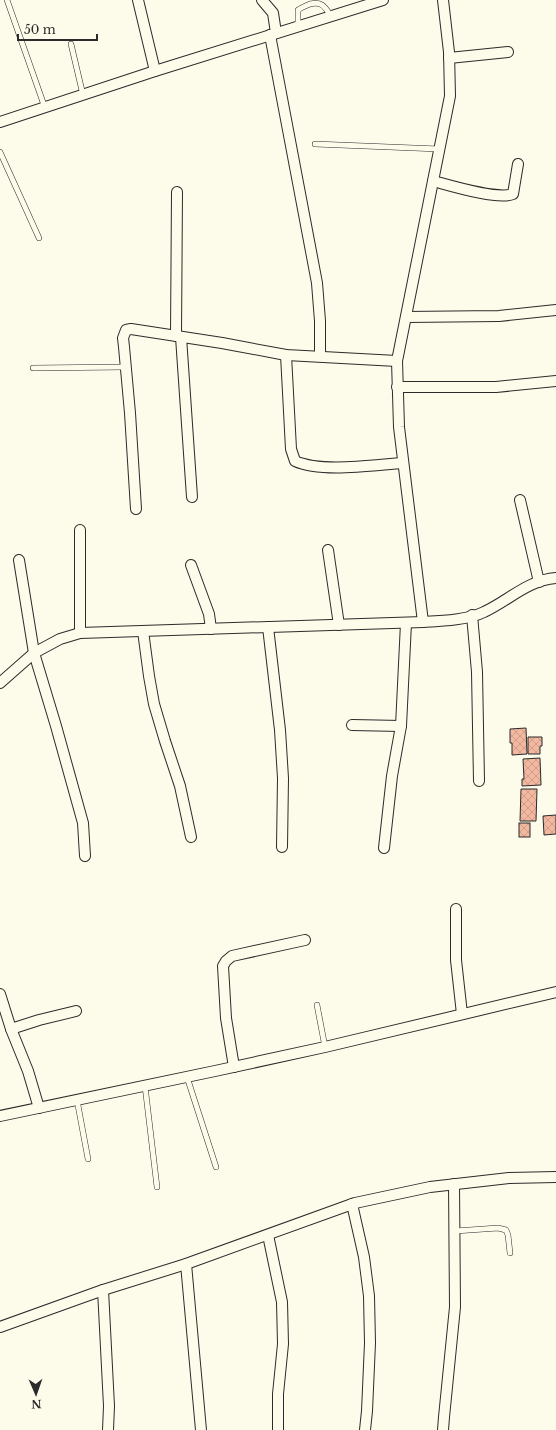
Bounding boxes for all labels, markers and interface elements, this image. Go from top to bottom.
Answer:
scale bar [18,16,97,42]
text: 50 m [24,22,56,37]
north arrow [16,1374,56,1414]
text: N [30,1397,42,1411]

